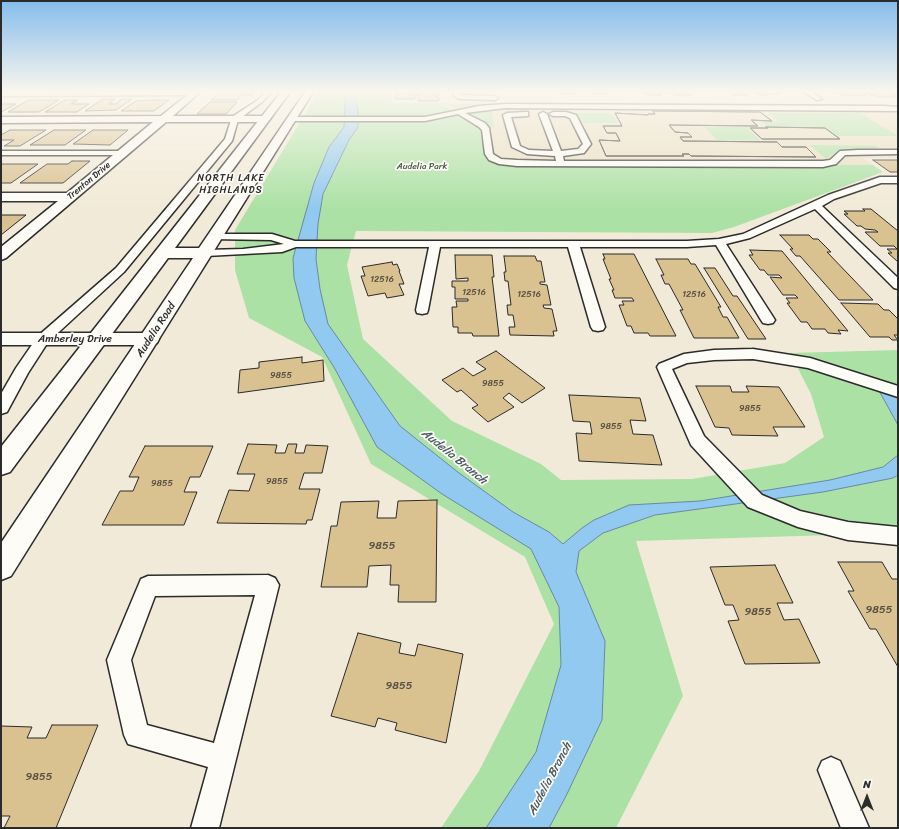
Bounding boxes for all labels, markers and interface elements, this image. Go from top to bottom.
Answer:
street label: Trenton Drive [65,160,113,202]
park label: Audelia Park [397,162,447,172]
district label: NORTH LAKE HIGHLANDS [198,172,264,196]
house number: 12516 [370,275,394,285]
house number: 12516 [462,288,486,298]
house number: 12516 [517,290,541,300]
house number: 12516 [682,290,706,300]
street label: Audelia Road [133,300,179,360]
street label: Amberley Drive [38,332,112,346]
house number: 9855 [270,371,292,381]
house number: 9855 [482,379,504,389]
house number: 9855 [739,404,761,414]
house number: 9855 [600,422,622,432]
water label: Audelia Branch [418,426,490,488]
house number: 9855 [266,477,288,487]
house number: 9855 [151,479,173,489]
house number: 9855 [369,539,395,553]
house number: 9855 [866,603,892,617]
house number: 9855 [745,605,771,619]
house number: 9855 [386,679,412,693]
water label: Audelia Branch [525,740,575,818]
house number: 9855 [26,770,52,784]
text: N [863,775,871,794]
north arrow [847,777,887,817]

